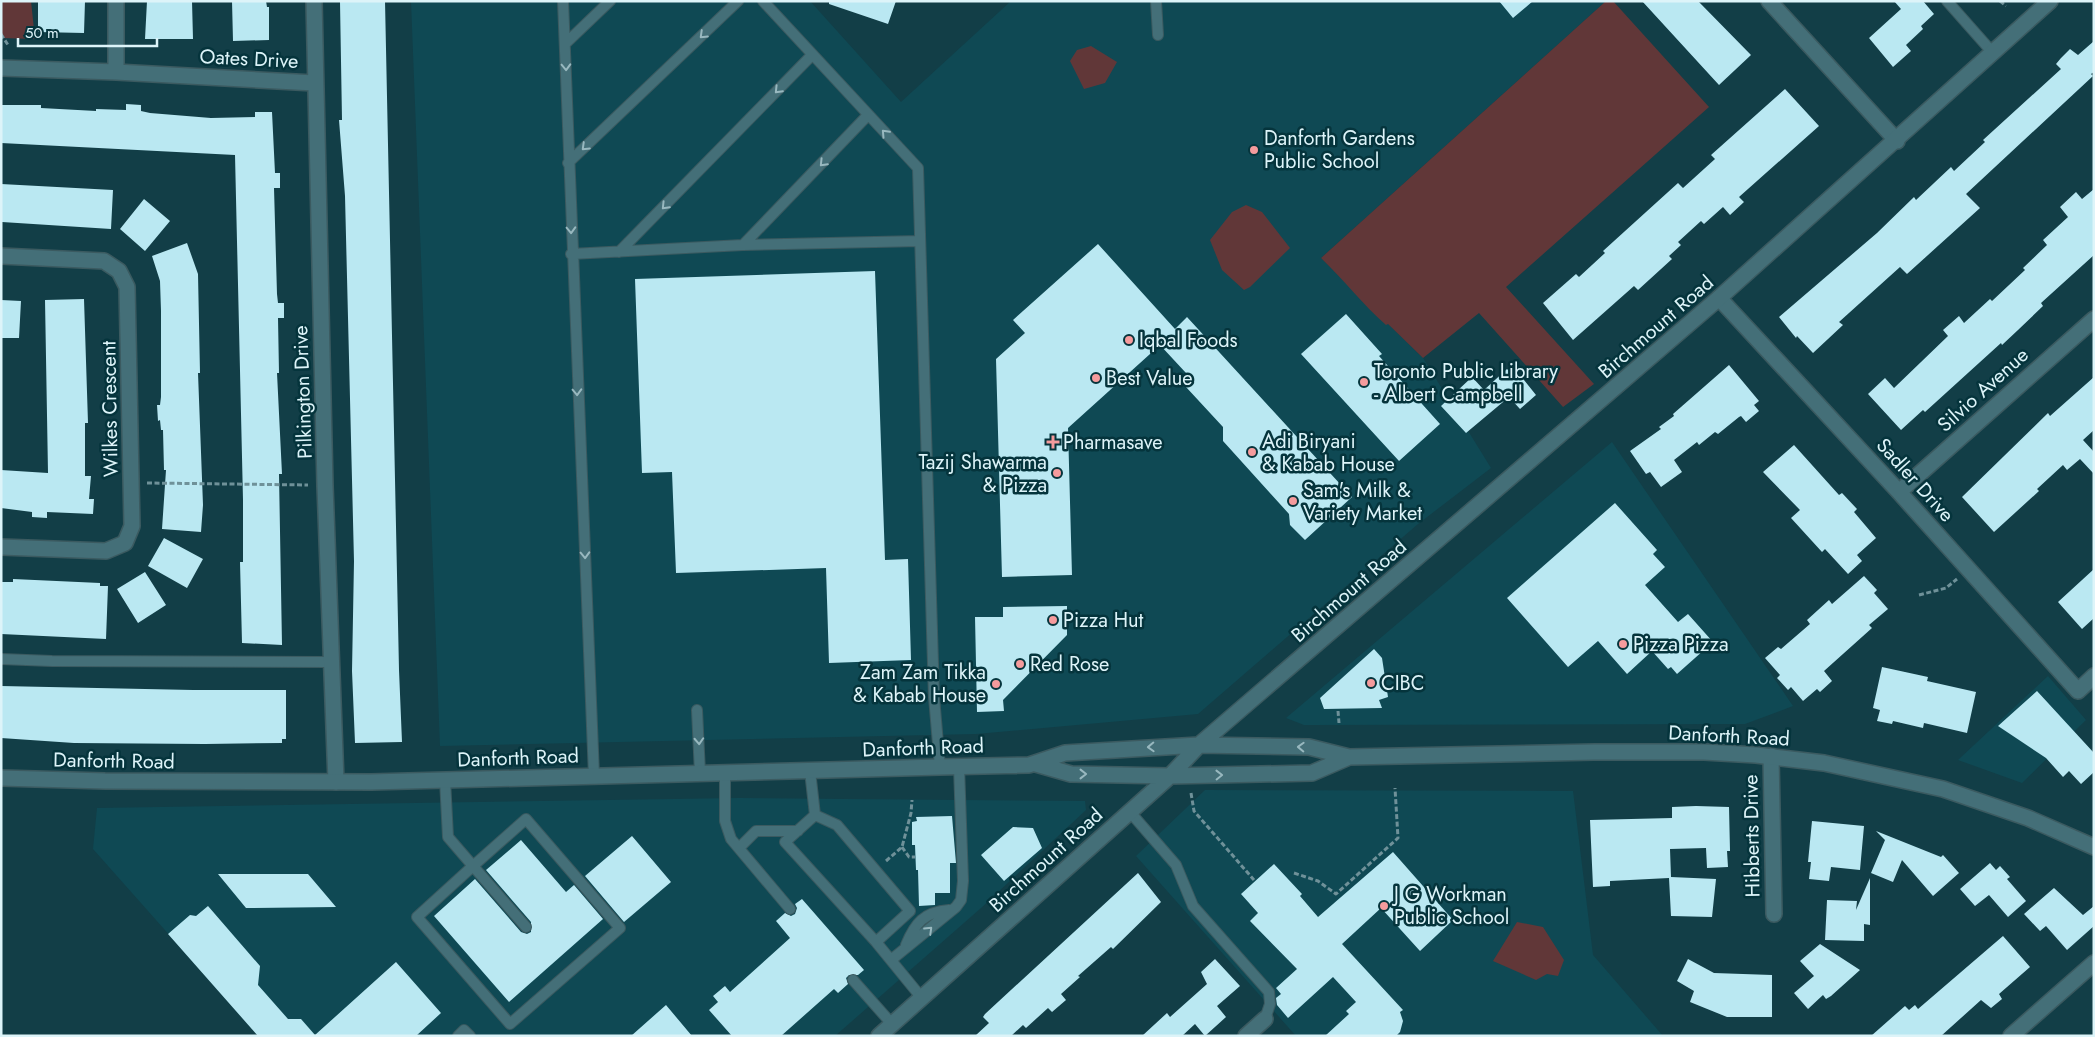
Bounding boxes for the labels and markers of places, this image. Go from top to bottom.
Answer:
place label: Danforth Gardens Public School [1264,124,1415,176]
marker: Danforth Gardens Public School [1248,144,1260,156]
place label: Iqbal Foods [1139,326,1238,355]
marker: Iqbal Foods [1123,334,1135,346]
place label: Toronto Public Library - Albert Campbell [1374,357,1558,409]
place label: Best Value [1106,364,1193,393]
marker: Best Value [1090,372,1102,384]
marker: Toronto Public Library - Albert Campbell [1358,376,1370,388]
place label: Adi Biryani & Kabab House [1262,427,1395,479]
place label: Pharmasave [1063,428,1163,457]
marker: Pharmasave [1047,436,1059,448]
marker: Adi Biryani & Kabab House [1246,446,1258,458]
place label: Tazij Shawarma & Pizza [918,448,1047,500]
marker: Tazij Shawarma & Pizza [1051,467,1063,479]
place label: Sam's Milk & Variety Market [1303,476,1422,528]
marker: Sam's Milk & Variety Market [1287,495,1299,507]
place label: Pizza Hut [1063,606,1144,635]
marker: Pizza Hut [1047,614,1059,626]
place label: Pizza Pizza [1633,630,1729,659]
marker: Pizza Pizza [1617,638,1629,650]
place label: Red Rose [1030,650,1109,679]
place label: Zam Zam Tikka & Kabab House [853,658,986,710]
marker: Red Rose [1014,658,1026,670]
place label: CIBC [1381,669,1424,698]
marker: CIBC [1365,677,1377,689]
marker: Zam Zam Tikka & Kabab House [990,678,1002,690]
place label: J G Workman Public School [1391,880,1509,932]
marker: J G Workman Public School [1378,900,1390,912]

